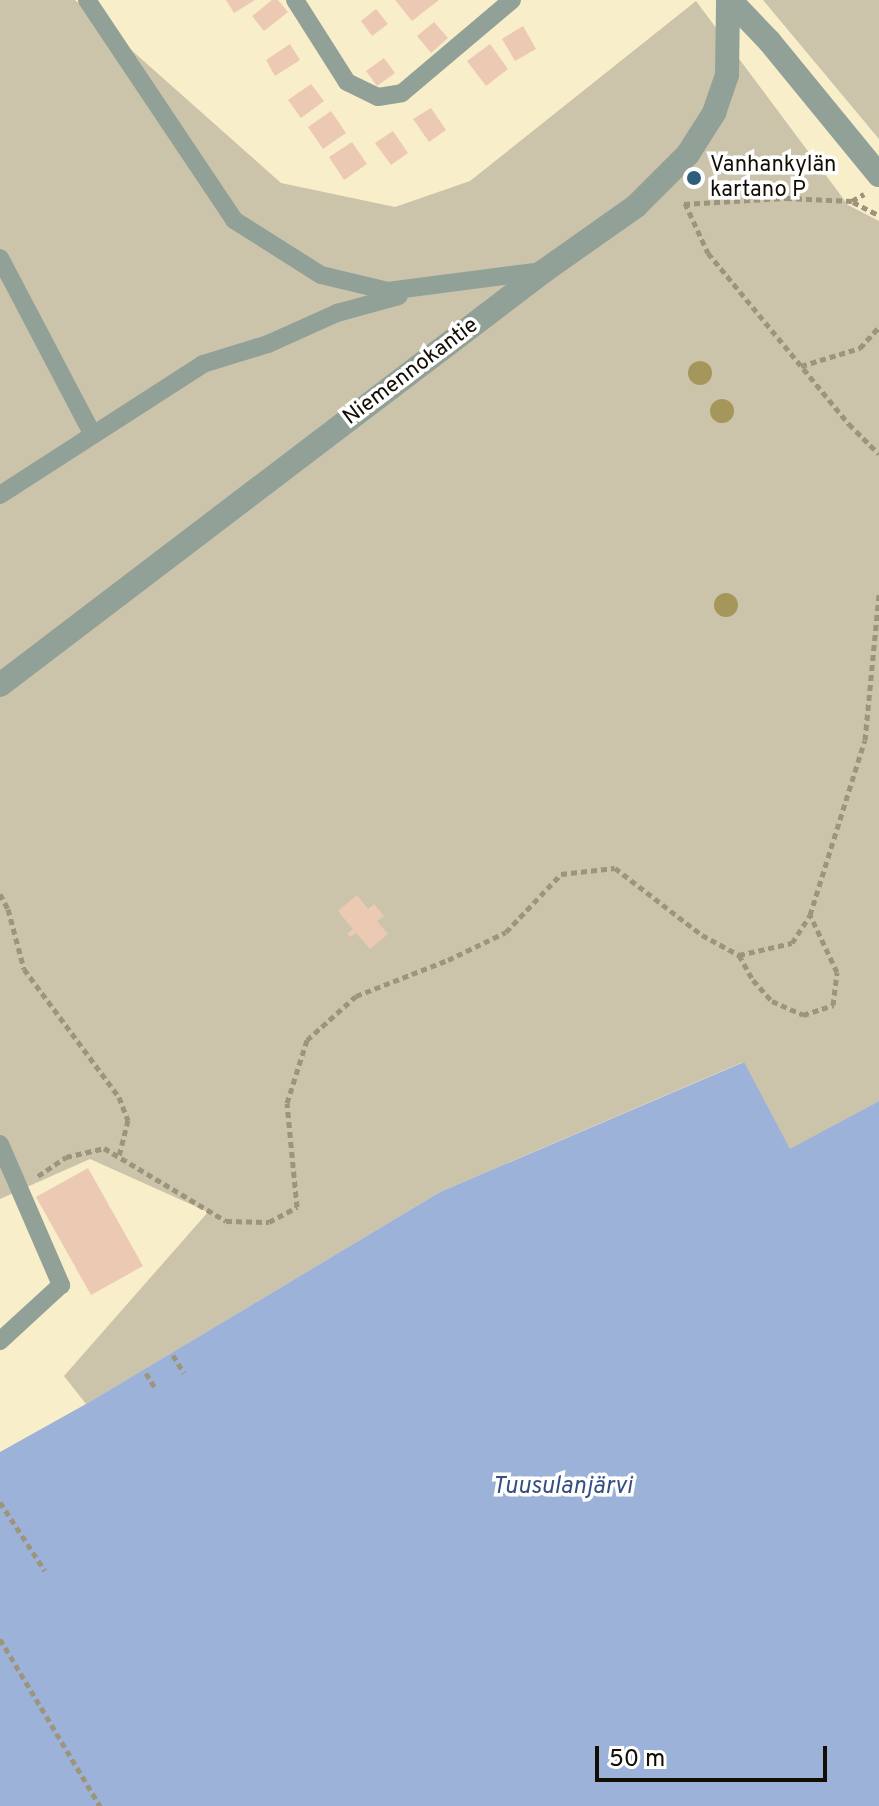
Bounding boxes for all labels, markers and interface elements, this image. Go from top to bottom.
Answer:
place label: Vanhankylän kartano P [710,152,836,204]
marker: Vanhankylän kartano P [685,169,703,187]
street label: Niemennokantie [338,313,484,431]
water label: Tuusulanjärvi [492,1474,632,1502]
scale bar [599,1730,831,1780]
text: 50 m [609,1745,665,1775]

